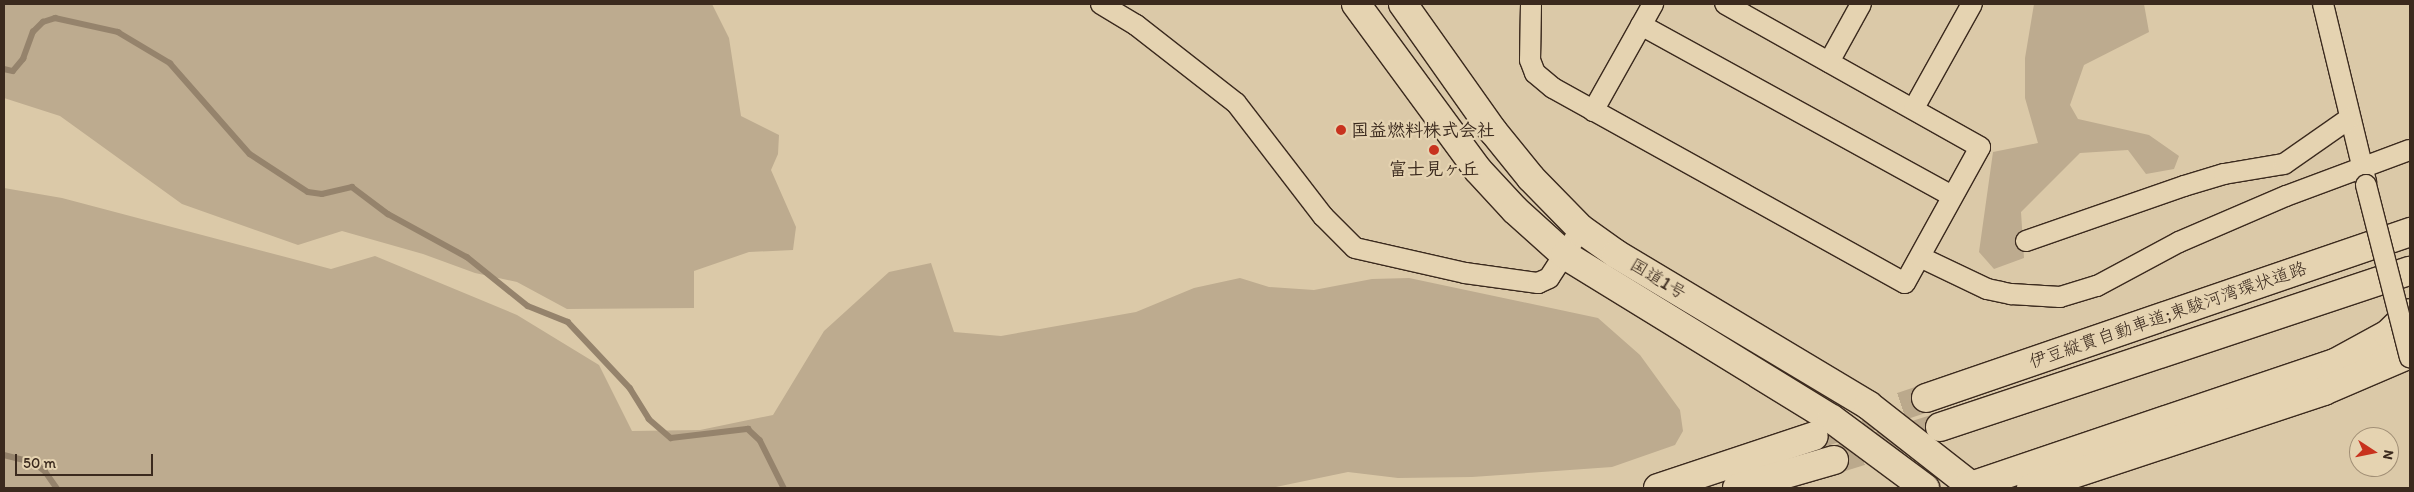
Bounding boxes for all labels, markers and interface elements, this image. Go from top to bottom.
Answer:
place label: 国益燃料株式会社 [1351,119,1495,141]
marker: 国益燃料株式会社 [1335,124,1347,136]
marker: 富士見ヶ丘 [1428,144,1440,156]
place label: 富士見ヶ丘 [1389,158,1479,180]
street label: 国道1号 [1626,254,1690,304]
street label: 伊豆縦貫自動車道;東駿河湾環状道路 [2026,257,2310,373]
north arrow [2349,427,2399,477]
scale bar [18,444,155,476]
text: N [2379,448,2397,461]
text: 50 m [23,454,56,472]

